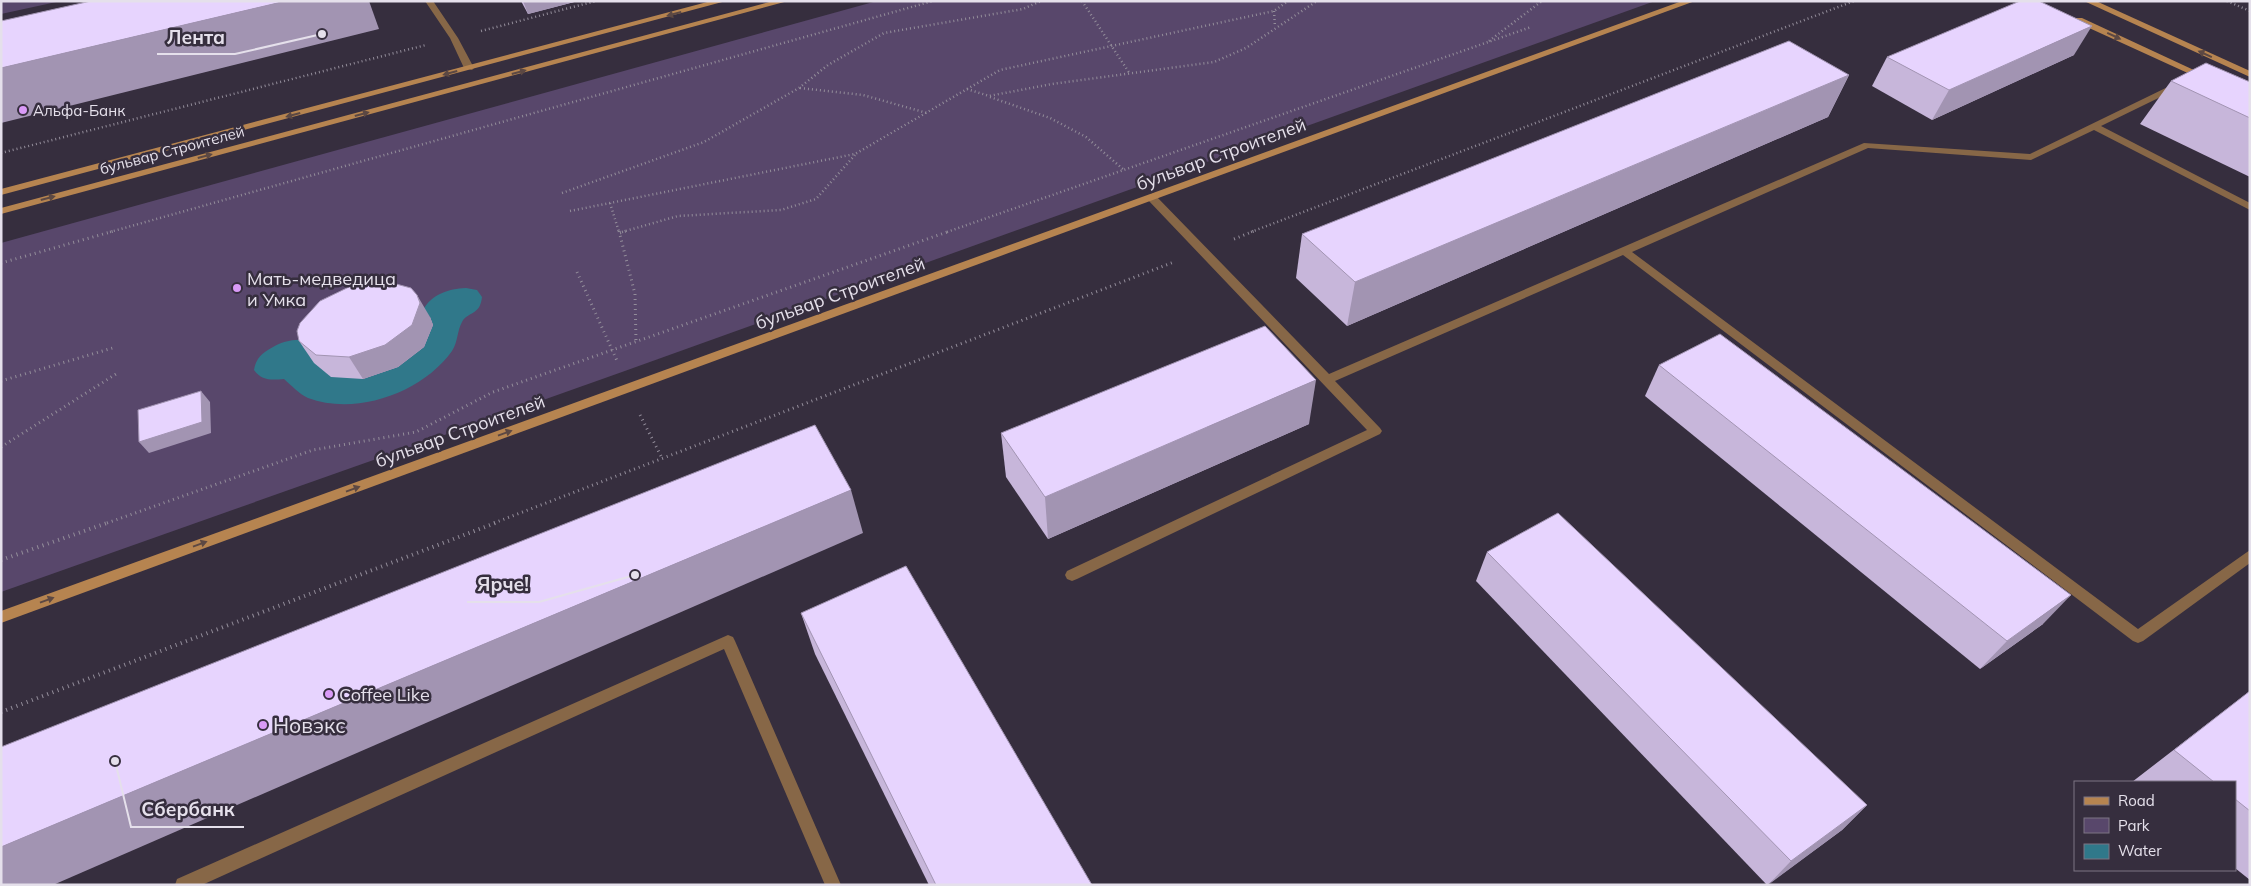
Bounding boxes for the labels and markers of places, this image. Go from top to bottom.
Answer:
callout: Лента [157,20,235,54]
place label: Альфа-Банк [33,101,126,120]
marker: Альфа-Банк [17,104,29,116]
place label: Мать-медведица и Умка [247,267,396,311]
marker: Мать-медведица и Умка [231,282,243,294]
callout: Ярче! [467,568,539,602]
place label: Coffee Like [339,683,430,706]
marker: Coffee Like [323,688,335,700]
place label: Новэкс [273,712,346,738]
marker: Новэкс [257,719,269,731]
callout: Сбербанк [131,793,244,827]

